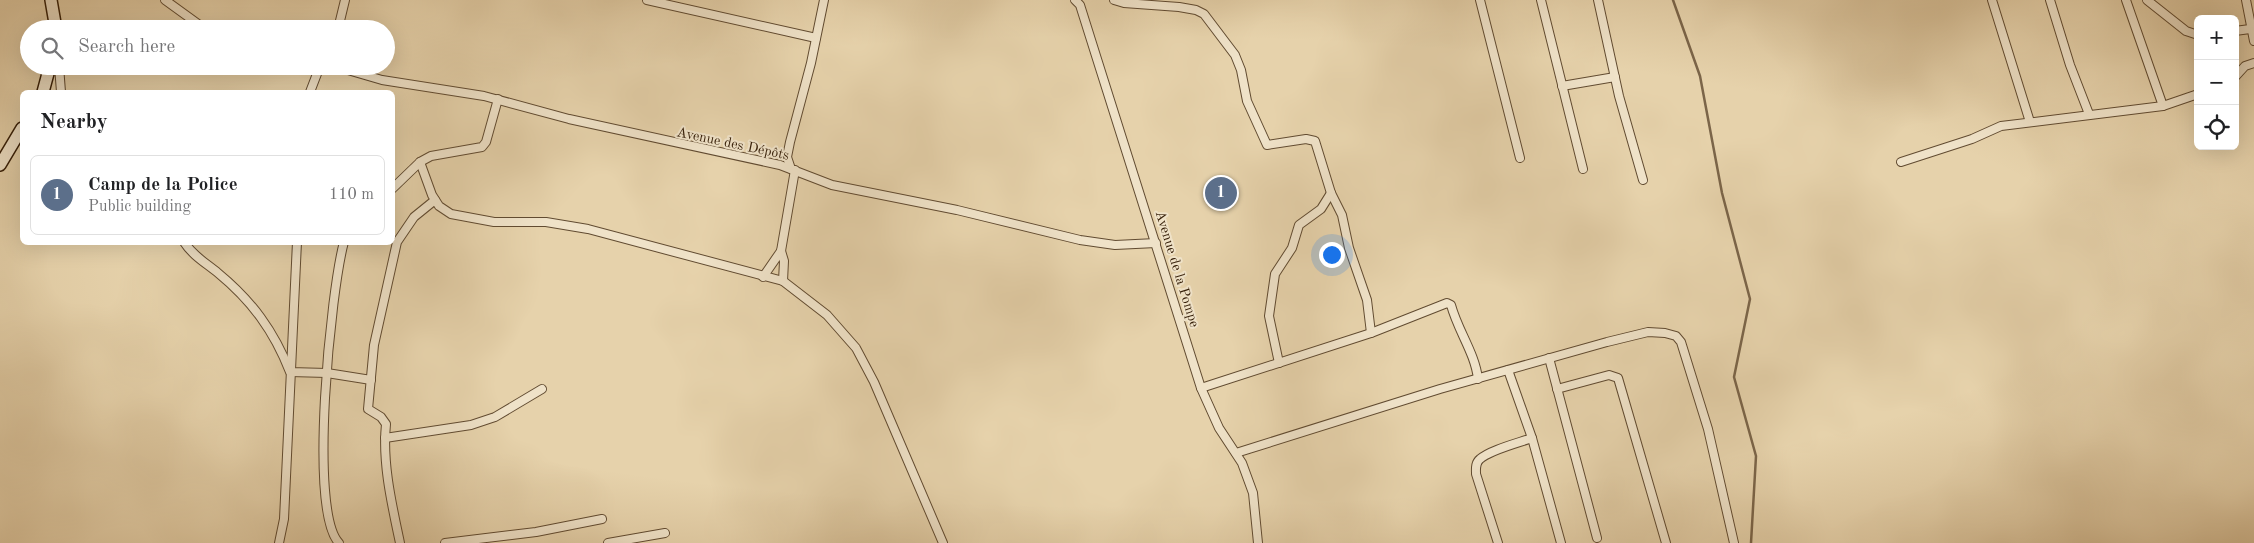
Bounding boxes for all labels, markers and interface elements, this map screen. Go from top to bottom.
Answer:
map controls [2194,15,2239,150]
button: + [2194,15,2239,60]
search box [20,20,395,75]
icon: search [38,34,66,62]
text: Search here [78,38,175,57]
button: − [2194,60,2239,105]
button: locate [2194,105,2239,150]
text: Nearby [40,112,108,133]
street label: Avenue des Dépôts [675,125,791,163]
pin: 1 [1205,174,1237,212]
text: Camp de la Police [88,176,238,195]
text: 1 [52,187,62,203]
text: 110 m [329,187,374,203]
text: Public building [88,199,191,215]
street label: Avenue de la Pompe [1153,209,1201,329]
your location [1319,242,1345,268]

